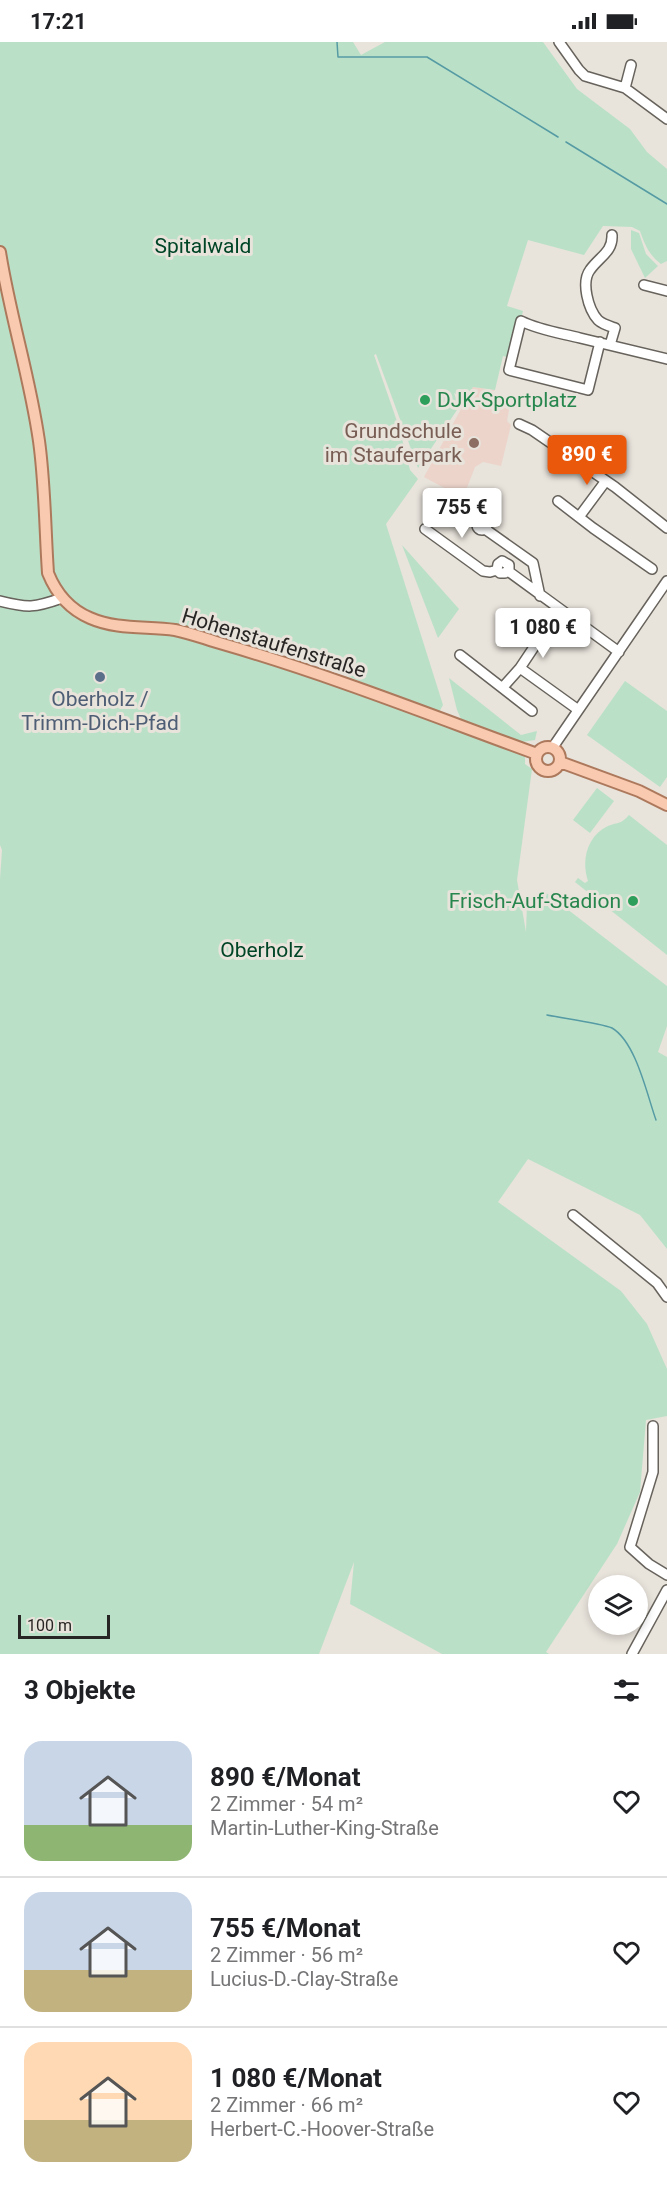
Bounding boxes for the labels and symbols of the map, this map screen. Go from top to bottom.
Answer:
park label: Spitalwald [155,234,251,258]
place label: DJK-Sportplatz [437,388,577,412]
marker: DJK-Sportplatz [418,393,432,407]
place label: Grundschule im Stauferpark [325,419,462,467]
pin: 890 € [545,435,629,486]
marker: Grundschule im Stauferpark [467,436,481,450]
pin: 755 € [420,488,504,539]
street label: Hohenstaufenstraße [179,604,369,682]
pin: 1 080 € [488,608,598,659]
marker: Oberholz / Trimm-Dich-Pfad [93,670,107,684]
place label: Oberholz / Trimm-Dich-Pfad [21,687,179,735]
place label: Frisch-Auf-Stadion [449,889,621,913]
marker: Frisch-Auf-Stadion [626,894,640,908]
park label: Oberholz [220,938,304,962]
scale bar [18,1612,110,1640]

